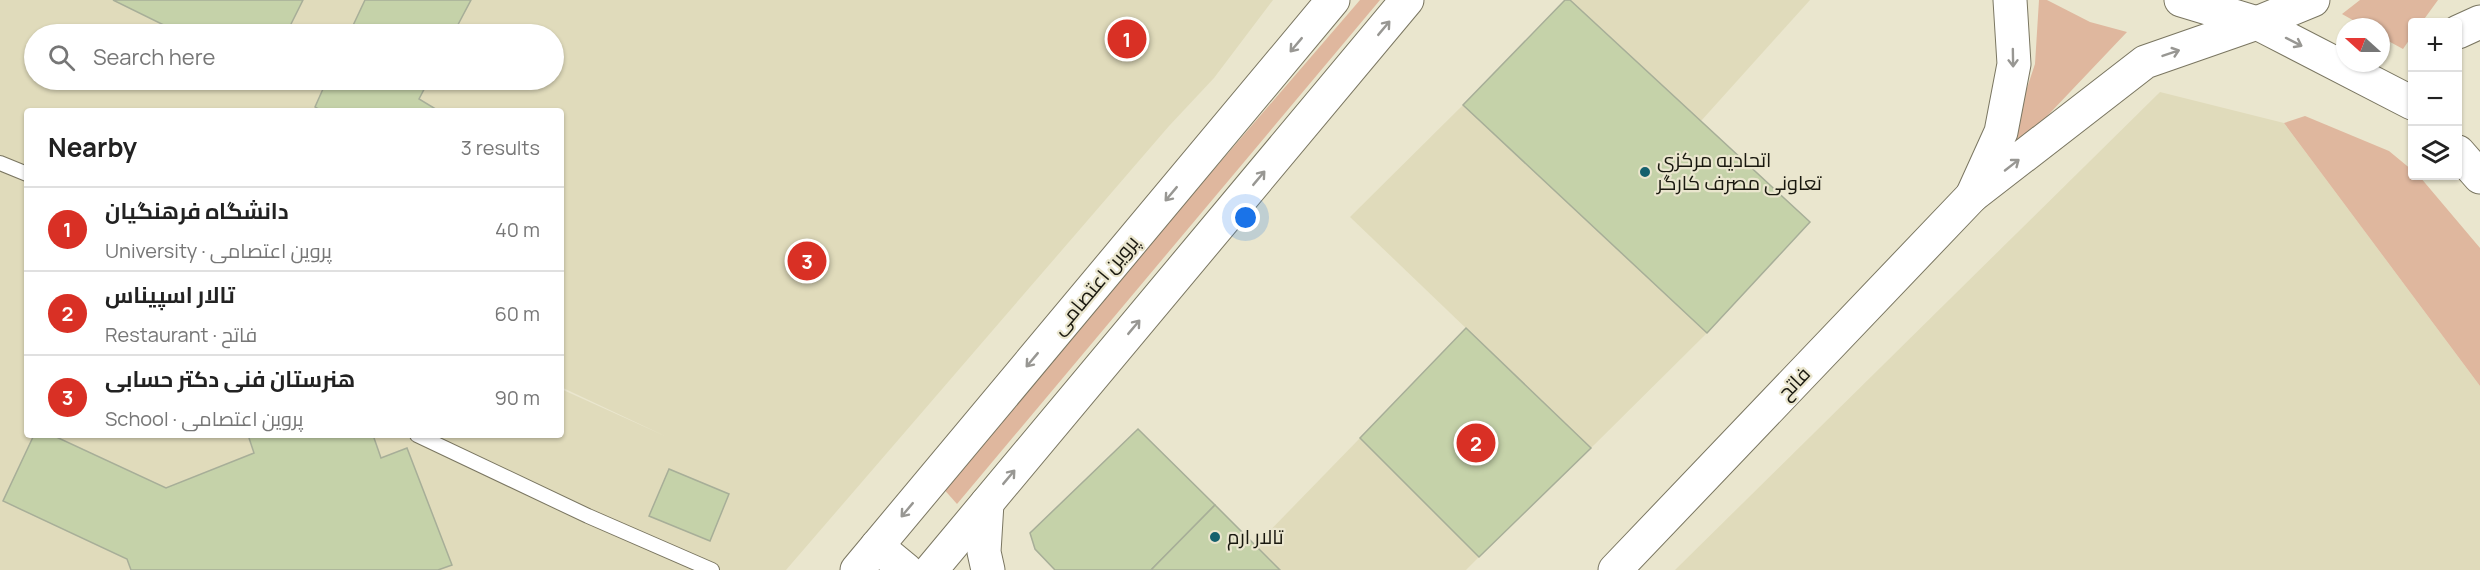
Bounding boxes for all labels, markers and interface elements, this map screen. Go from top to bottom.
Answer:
pin: 1 [1108,16,1146,62]
north arrow [2336,18,2390,72]
map controls [2408,18,2462,180]
button: + [2408,18,2462,72]
one-way arrow [1377,21,1391,36]
search box [24,24,564,90]
one-way arrow [2285,36,2302,48]
one-way arrow [1289,37,1303,52]
icon: search [45,41,78,74]
text: Search here [93,42,215,72]
one-way arrow [2161,47,2180,58]
one-way arrow [2007,48,2019,68]
button: − [2408,72,2462,126]
button: layers [2408,126,2462,180]
text: Nearby [48,129,137,165]
text: 3 results [461,134,540,161]
place label: اتحادیه مرکزی تعاونی مصرف کارگر [1656,146,1823,196]
one-way arrow [2004,158,2020,171]
marker: اتحادیه مرکزی تعاونی مصرف کارگر [1638,165,1652,179]
one-way arrow [1252,170,1265,186]
one-way arrow [1165,186,1178,202]
text: دانشگاه فرهنگیان [105,196,289,226]
your location [1231,203,1260,232]
text: 1 [63,216,72,243]
text: 40 m [495,216,540,243]
street label: پروین اعتصامی [1045,229,1145,340]
text: University · پروین اعتصامی [105,237,332,264]
pin: 3 [788,238,826,284]
text: تالار اسپیناس [105,280,235,310]
text: 2 [62,300,73,327]
text: 60 m [494,300,540,327]
one-way arrow [1127,320,1141,335]
text: Restaurant · فاتح [105,321,257,348]
one-way arrow [1026,352,1039,368]
street label: فاتح [1771,360,1817,406]
text: هنرستان فنی دکتر حسابی [105,364,355,394]
text: 3 [62,384,73,411]
text: 90 m [494,384,540,411]
text: School · پروین اعتصامی [105,405,303,432]
pin: 2 [1456,420,1496,466]
one-way arrow [1002,470,1016,485]
one-way arrow [900,502,914,517]
place label: تالار ارم [1227,523,1284,551]
marker: تالار ارم [1208,530,1222,544]

